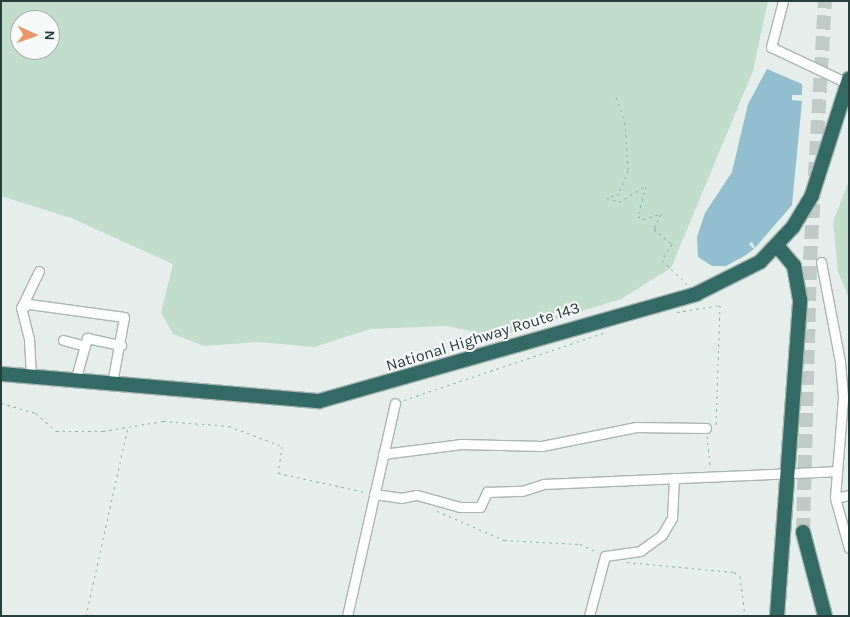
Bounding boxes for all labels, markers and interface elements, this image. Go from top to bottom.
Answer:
north arrow [10,10,60,60]
text: N [41,30,58,41]
street label: National Highway Route 143 [384,298,582,376]

